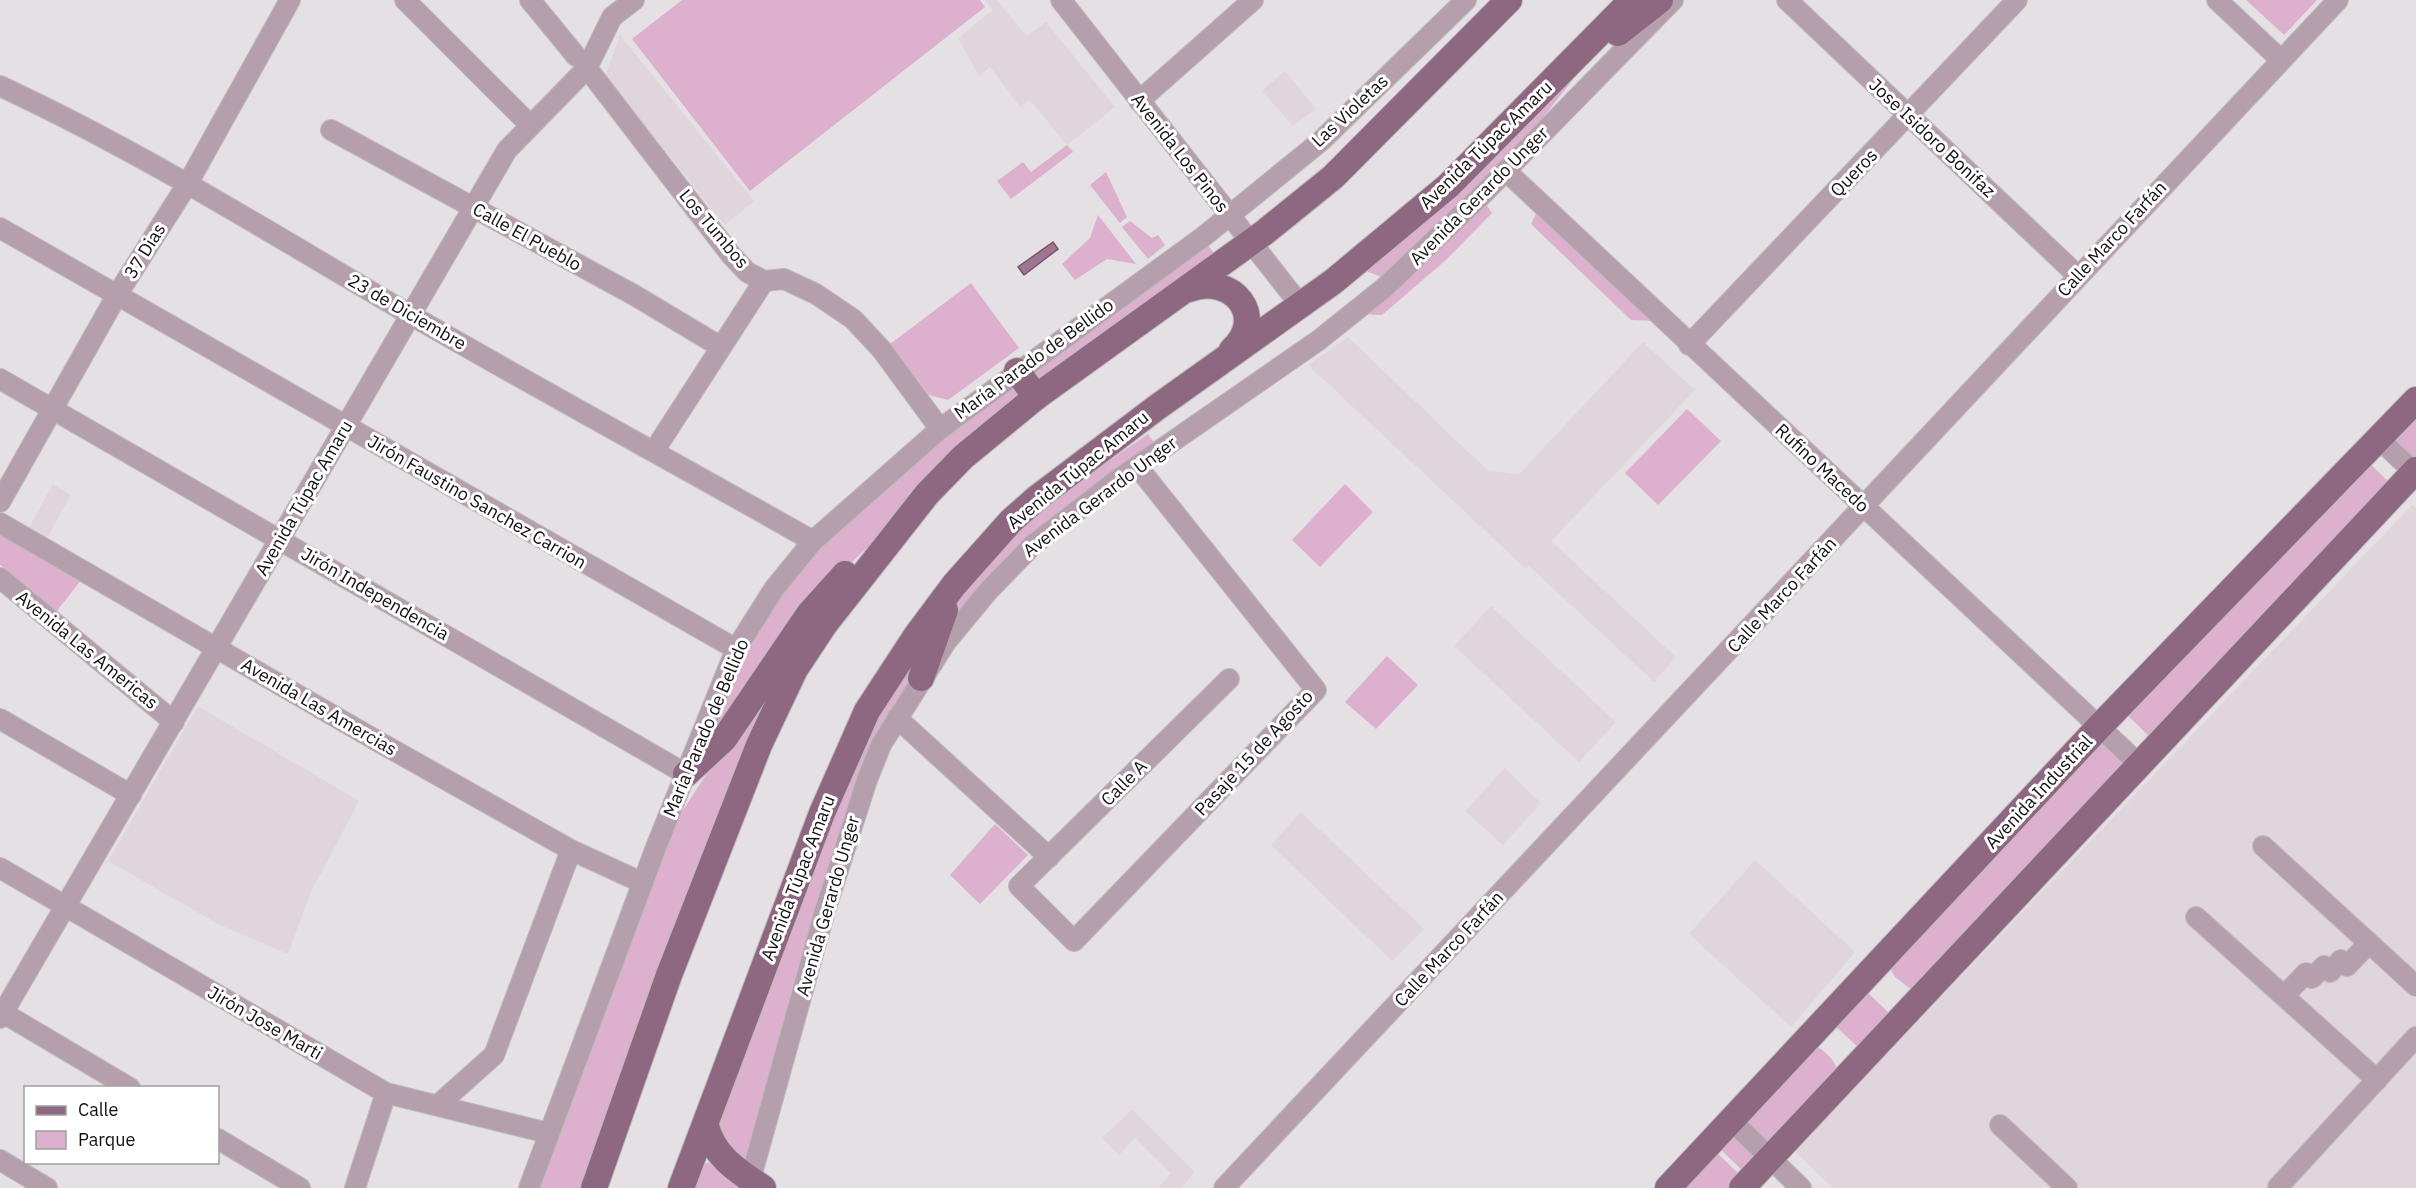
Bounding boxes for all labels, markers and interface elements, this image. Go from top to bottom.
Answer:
street label: Las Violetas [1306,69,1393,152]
street label: Jose Isidoro Bonifaz [1864,73,2000,202]
street label: Avenida Túpac Amaru [1415,75,1557,214]
street label: Avenida Los Pinos [1127,88,1234,217]
street label: Avenida Gerardo Unger [1404,121,1553,270]
street label: Queros [1825,144,1882,202]
street label: Calle Marco Farfán [2052,176,2171,301]
street label: Los Tumbos [675,184,754,273]
street label: Calle El Pueblo [469,197,586,276]
street label: 37 Dias [119,219,170,283]
street label: 23 de Diciembre [344,268,471,355]
street label: María Parado de Bellido [950,293,1118,424]
street label: Avenida Túpac Amaru [1002,405,1153,534]
street label: Avenida Túpac Amaru [250,416,357,579]
street label: Rufino Macedo [1771,418,1874,517]
street label: Jirón Faustino Sanchez Carrion [364,429,591,574]
street label: Avenida Gerardo Unger [1018,431,1182,562]
street label: Calle Marco Farfán [1722,532,1841,657]
street label: Jirón Independencia [297,542,454,645]
street label: Avenida Las Americas [12,585,163,714]
street label: María Parado de Bellido [658,635,754,820]
street label: Avenida Las Amercias [237,653,401,761]
street label: Pasaje 15 de Agosto [1189,685,1318,820]
street label: Avenida Industrial [1980,730,2097,853]
street label: Calle A [1096,754,1152,811]
street label: Avenida Túpac Amaru [755,792,840,964]
street label: Avenida Gerardo Unger [791,812,864,999]
street label: Calle Marco Farfán [1389,886,1508,1011]
street label: Jirón Jose Marti [204,980,327,1065]
legend [24,1086,219,1164]
text: Calle [78,1098,118,1121]
text: Parque [78,1128,136,1151]

